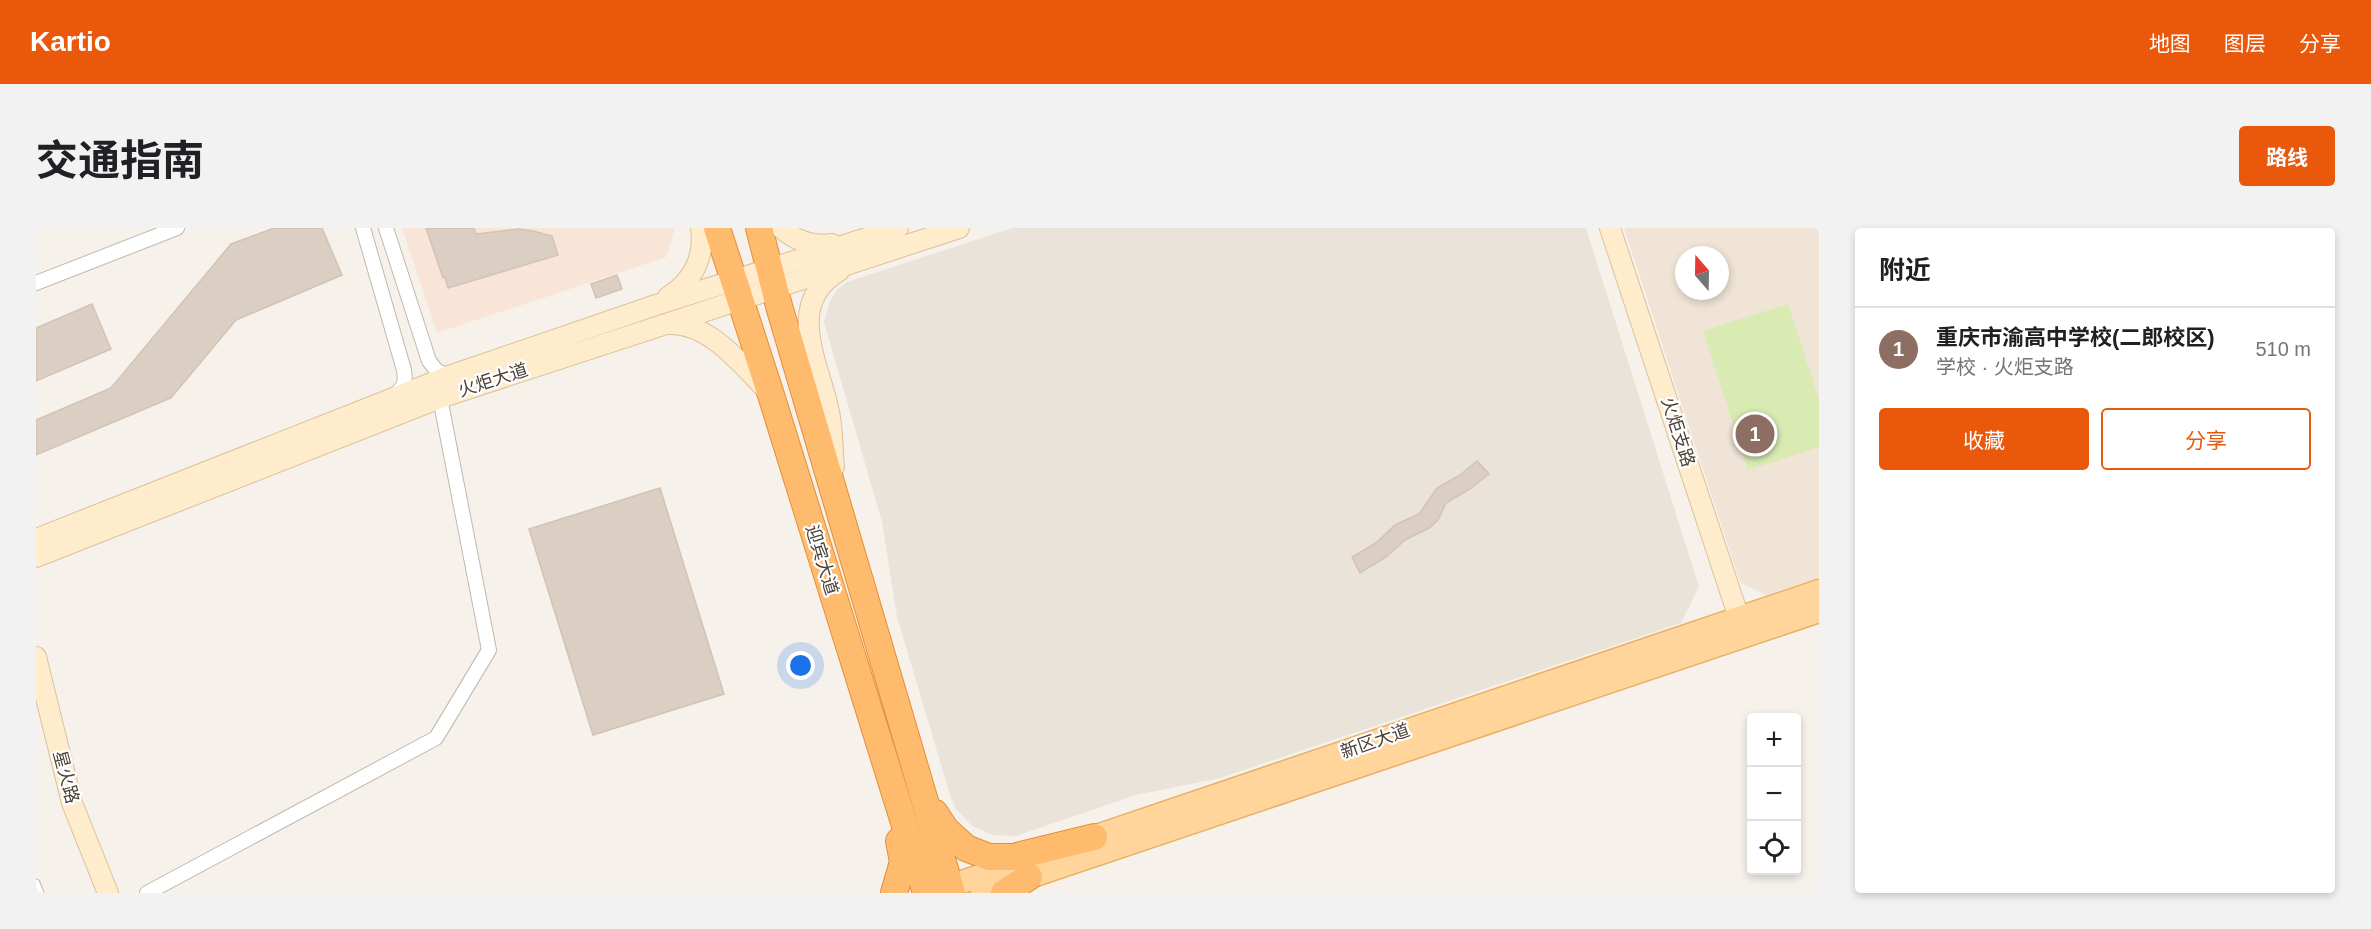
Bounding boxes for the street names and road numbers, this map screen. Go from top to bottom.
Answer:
street label: 火炬大道 [456,359,530,401]
street label: 火炬支路 [1657,395,1699,469]
street label: 迎宾大道 [802,523,842,597]
street label: 新区大道 [1338,720,1412,762]
street label: 星火路 [49,748,83,806]

